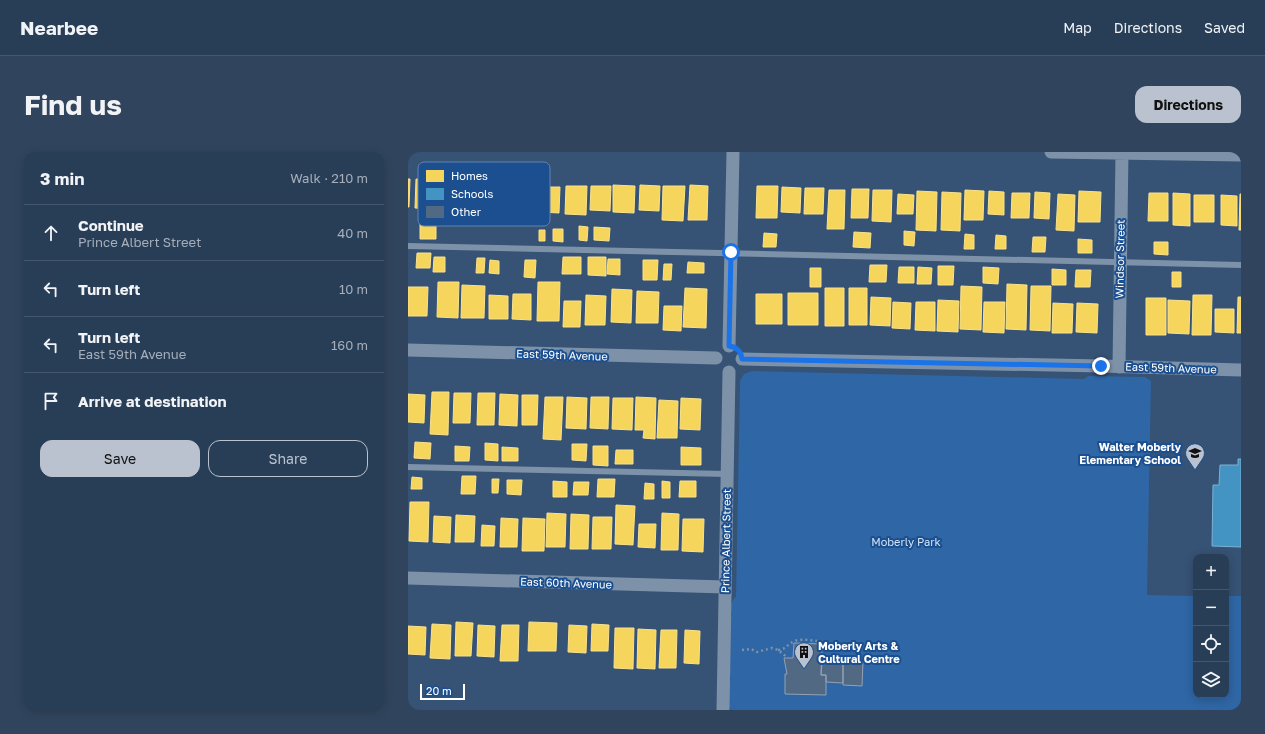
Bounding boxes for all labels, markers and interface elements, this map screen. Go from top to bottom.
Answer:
text: Nearbee [20,16,98,39]
text: Map [1063,19,1092,36]
text: Directions [1114,19,1182,36]
text: Saved [1204,19,1245,36]
button: Directions [1135,86,1241,123]
text: Find us [24,88,122,121]
legend [418,162,550,226]
text: 3 min [40,168,84,189]
text: Homes [451,169,488,182]
text: Walk · 210 m [290,170,368,186]
text: Schools [451,187,494,200]
text: Other [451,205,482,218]
text: Continue [78,216,144,234]
street label: Windsor Street [1112,219,1127,299]
icon: ahead [40,222,62,244]
text: 40 m [337,225,368,241]
text: Prince Albert Street [78,234,201,250]
route start [722,243,740,261]
icon: left [40,278,62,300]
text: Turn left [78,280,140,298]
text: 10 m [339,281,368,297]
text: Turn left [78,328,140,346]
icon: left [40,334,62,356]
text: 160 m [331,337,368,353]
text: East 59th Avenue [78,346,186,362]
street label: East 59th Avenue [516,346,608,363]
route end [1092,357,1110,375]
street label: East 59th Avenue [1125,359,1217,376]
icon: arrive [40,390,62,412]
text: Arrive at destination [78,392,227,410]
button: Save [40,440,200,477]
button: Share [208,440,368,477]
place label: Walter Moberly Elementary School [1079,440,1181,466]
school or university icon: Walter Moberly Elementary School [1184,442,1206,470]
street label: Prince Albert Street [718,489,733,593]
park label: Moberly Park [871,535,941,548]
map controls [1193,554,1229,698]
button: + [1193,554,1229,590]
street label: East 60th Avenue [520,574,612,591]
button: − [1193,590,1229,626]
button: locate [1193,626,1229,662]
place label: Moberly Arts & Cultural Centre [818,639,900,665]
building icon: Moberly Arts & Cultural Centre [793,641,815,669]
button: layers [1193,662,1229,698]
scale bar [420,682,465,701]
text: 20 m [426,684,452,697]

